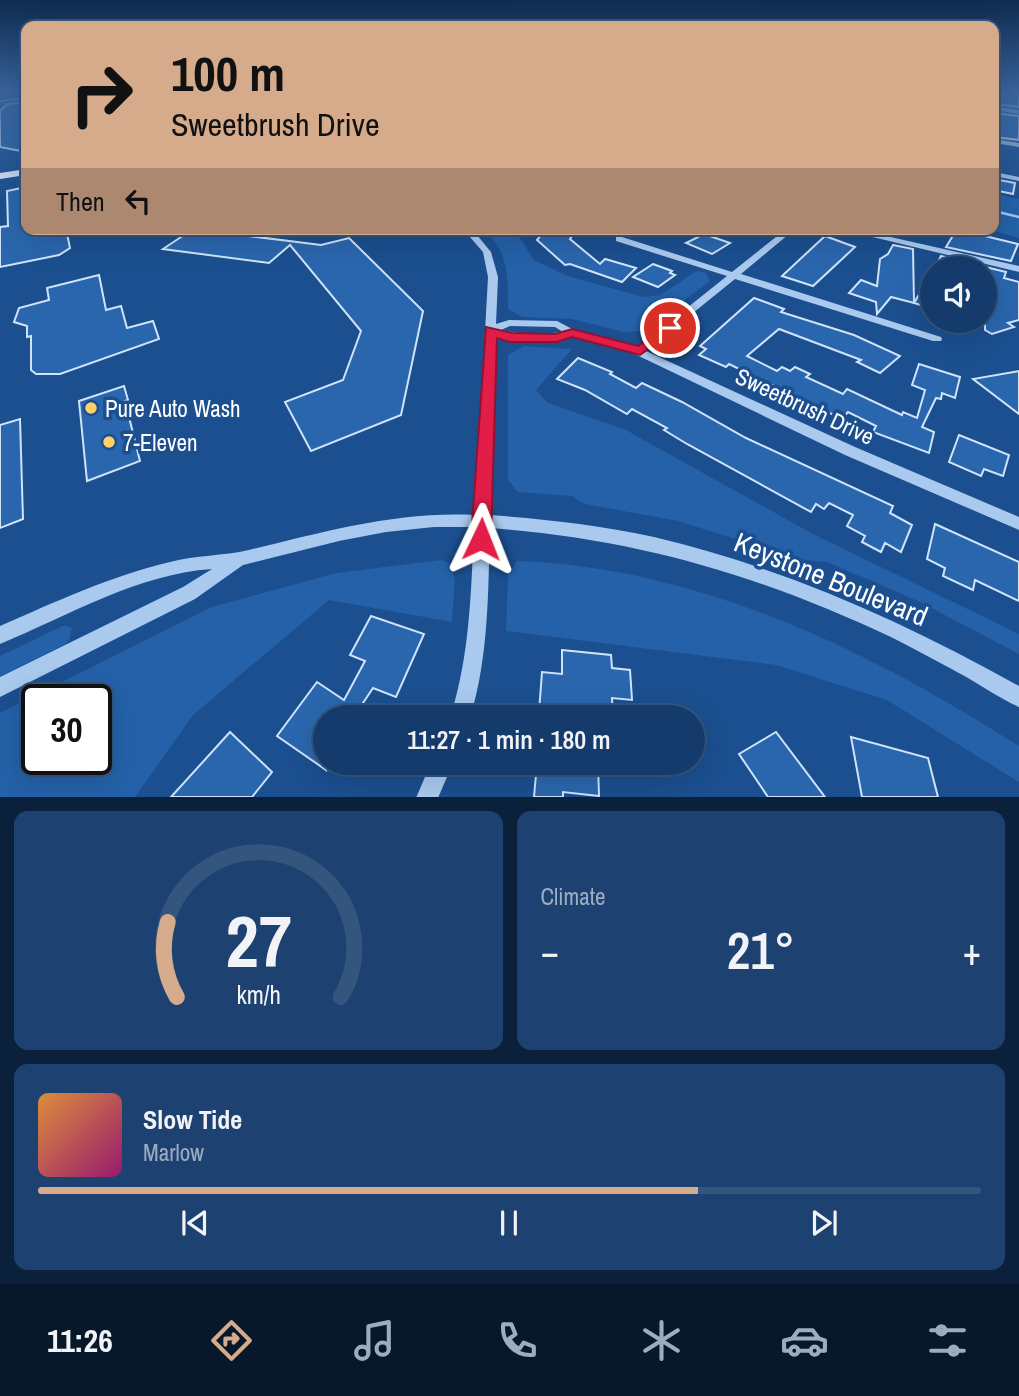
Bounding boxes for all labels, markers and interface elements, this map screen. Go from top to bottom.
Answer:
text: 100 m [171,40,285,106]
icon: right [56,49,147,140]
text: Sweetbrush Drive [171,103,380,146]
icon: left [119,182,157,220]
text: Then [56,184,105,219]
map controls [920,256,997,333]
button: sound [920,256,997,333]
pin [640,298,700,358]
icon: arrive [651,309,689,347]
street label: Sweetbrush Drive [731,360,879,452]
place label: Pure Auto Wash [105,393,241,424]
marker: Pure Auto Wash [83,400,99,416]
place label: 7-Eleven [123,427,197,458]
marker: 7-Eleven [101,434,117,450]
position arrow [444,502,518,576]
street label: Keystone Boulevard [729,523,933,635]
speed limit sign: 30 [21,684,112,775]
text: 11:27 · 1 min · 180 m [407,722,611,757]
text: Climate [541,881,605,912]
text: 27 [225,892,291,990]
text: 21° [727,915,795,985]
text: − [541,926,559,977]
text: + [963,926,981,977]
text: km/h [236,977,280,1011]
text: Slow Tide [143,1102,242,1137]
text: Marlow [143,1137,204,1168]
icon: previous [176,1204,214,1242]
icon: pause [490,1204,528,1242]
icon: next [805,1204,843,1242]
icon: directions [207,1316,256,1365]
icon: music [350,1316,399,1365]
icon: phone [493,1316,542,1365]
icon: climate [637,1316,686,1365]
icon: car [780,1316,829,1365]
icon: filters [923,1316,972,1365]
text: 11:26 [47,1319,113,1362]

